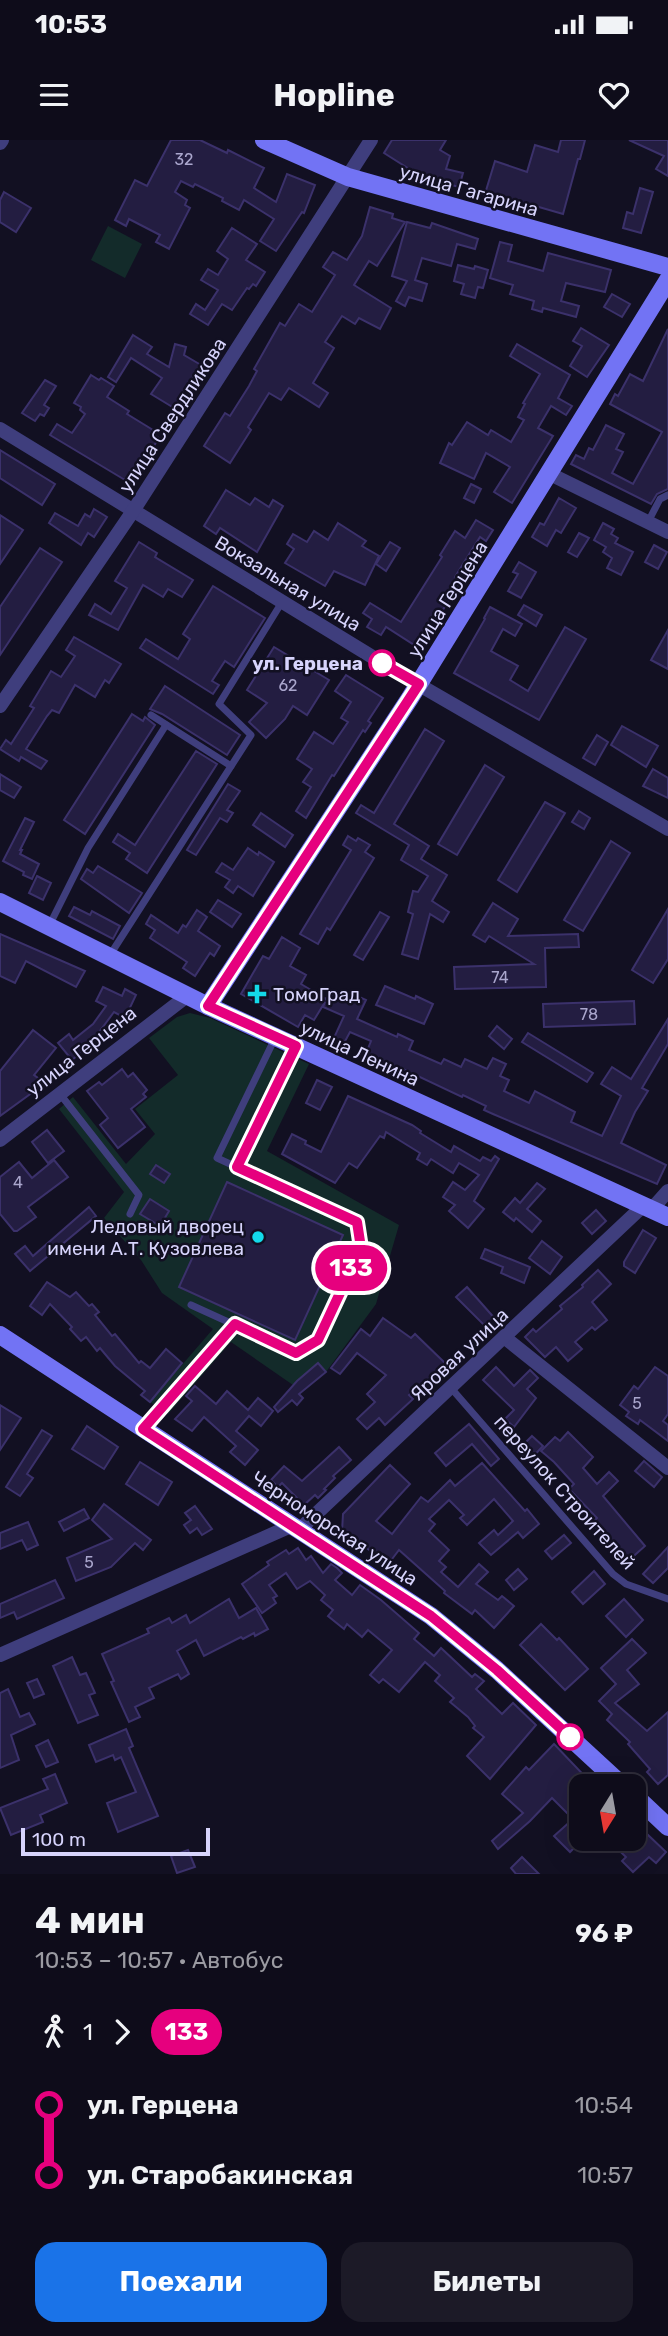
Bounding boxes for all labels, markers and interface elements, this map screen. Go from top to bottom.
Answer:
text: 10:53 [35,9,107,40]
icon: menu [35,76,73,114]
text: Hopline [273,76,395,114]
icon: heart [595,76,633,114]
house number: 32 [174,150,194,169]
street label: улица Гагарина [397,160,541,221]
street label: улица Свердликова [114,333,231,497]
street label: Вокзальная улица [211,531,365,636]
street label: улица Герцена [402,537,492,662]
marker: ул. Герцена [369,650,395,676]
place label: ул. Герцена [252,652,363,675]
house number: 62 [278,676,298,695]
house number: 74 [491,968,509,987]
place label: ТомоГрад [273,983,360,1006]
marker: ТомоГрад [247,984,267,1004]
street label: улица Герцена [22,1001,141,1101]
house number: 78 [580,1005,598,1024]
street label: улица Ленина [297,1016,423,1091]
house number: 4 [13,1173,23,1192]
place label: Ледовый дворец имени А.Т. Кузовлева [47,1215,244,1260]
marker: Ледовый дворец имени А.Т. Кузовлева [250,1229,266,1245]
line badge: 133 [311,1245,391,1291]
text: 133 [329,1254,373,1282]
street label: Яровая улица [406,1303,513,1406]
house number: 5 [632,1394,642,1413]
street label: переулок Строителей [489,1410,640,1574]
street label: Черноморская улица [248,1466,422,1591]
house number: 5 [84,1553,94,1572]
unlabelled marker [557,1724,583,1750]
north arrow [569,1774,646,1852]
map controls [569,1774,646,1851]
scale bar [21,1825,210,1857]
text: 100 m [32,1828,86,1851]
text: 4 мин [35,1897,145,1943]
text: 96 ₽ [575,1918,633,1949]
text: 10:53 – 10:57 · Автобус [35,1946,284,1974]
icon: walk [35,2013,73,2051]
icon: forward [103,2013,141,2051]
text: 1 [83,2018,93,2046]
text: 133 [165,2018,208,2046]
text: ул. Герцена [87,2090,239,2121]
text: 10:54 [575,2091,633,2119]
text: ул. Старобакинская [87,2160,353,2191]
text: 10:57 [577,2161,633,2189]
button: Поехали [35,2242,327,2322]
button: Билеты [341,2242,633,2322]

